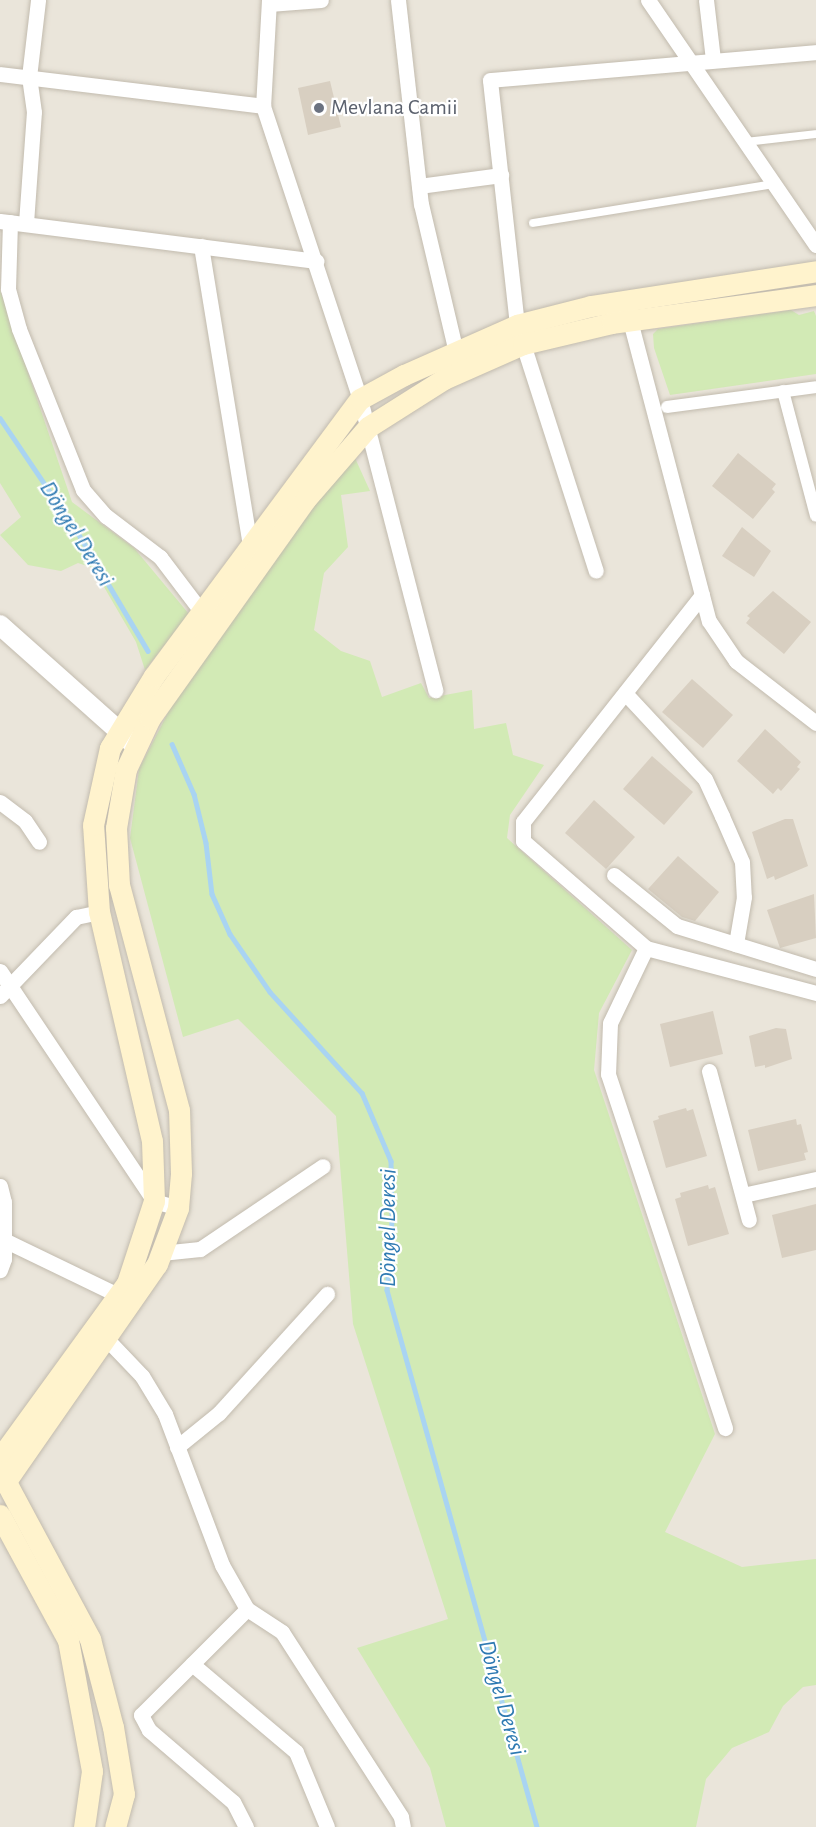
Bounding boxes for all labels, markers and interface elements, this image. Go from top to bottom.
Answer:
place label: Mevlana Camii [331,95,458,121]
marker: Mevlana Camii [312,101,326,115]
water label: Döngel Deresi [32,476,120,592]
water label: Döngel Deresi [375,1169,403,1287]
water label: Döngel Deresi [471,1637,531,1759]

